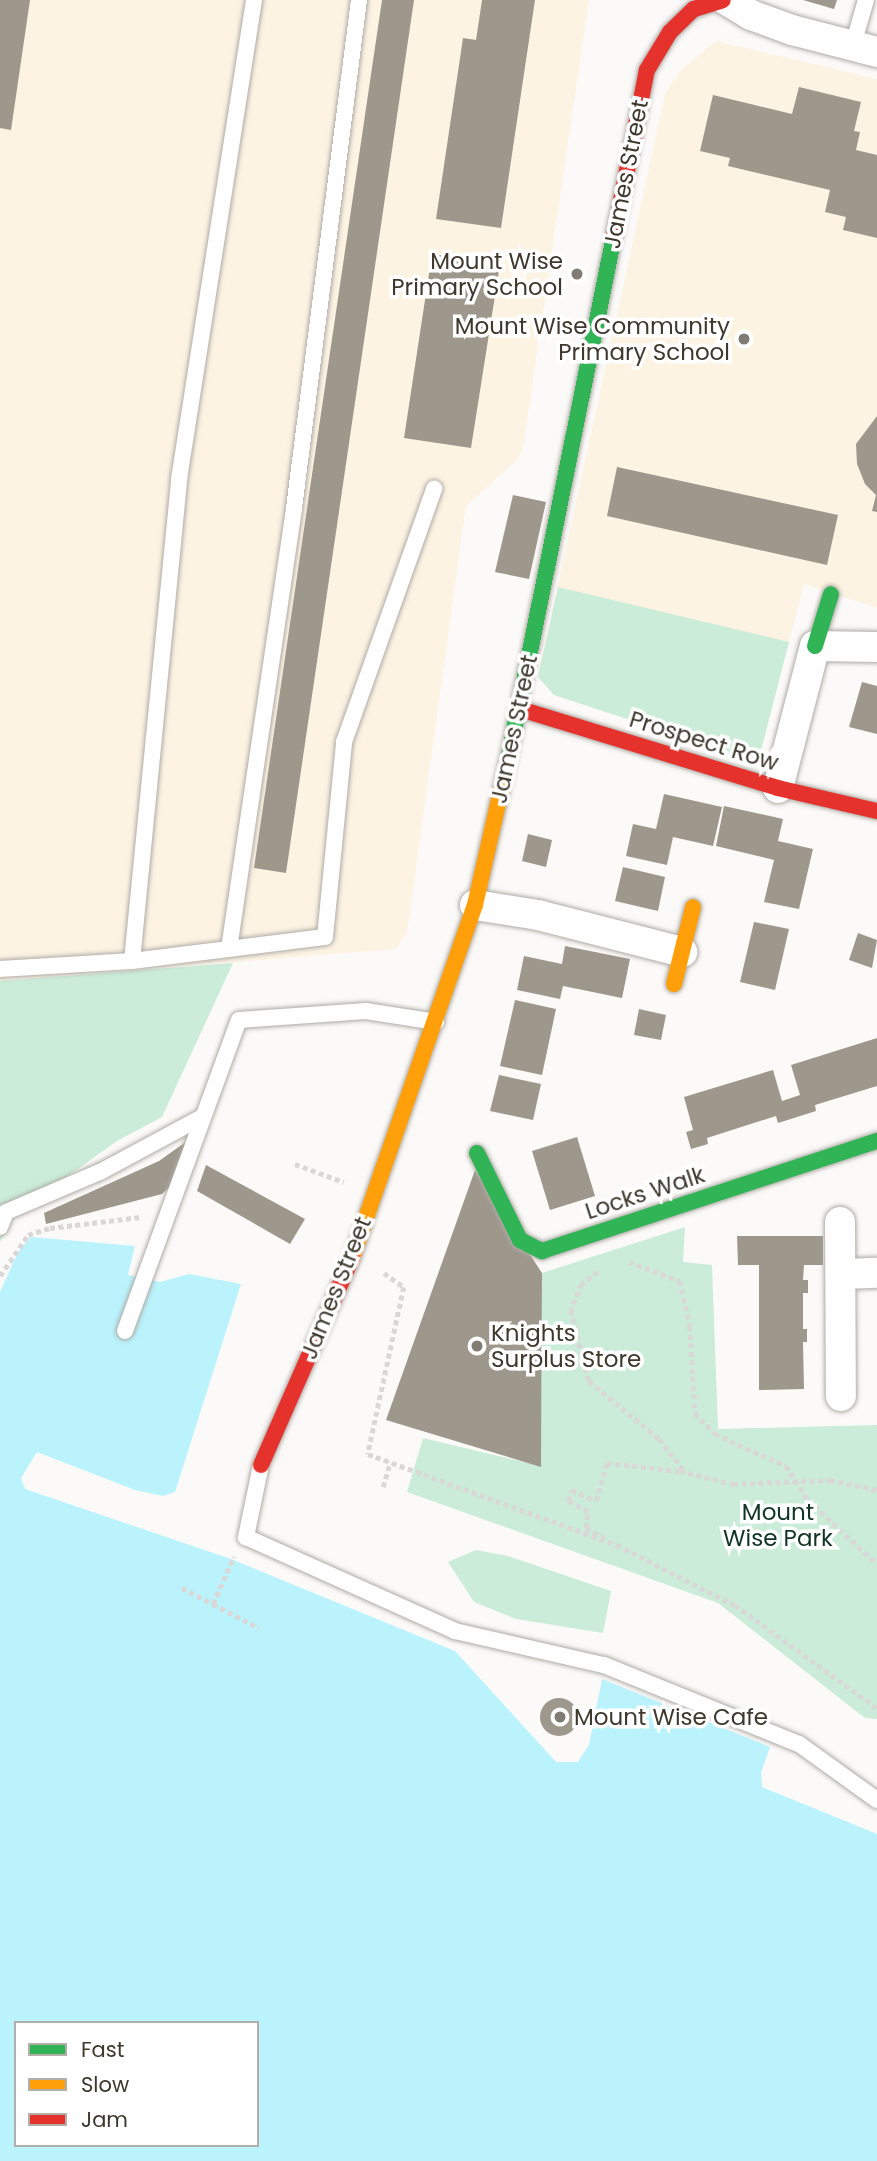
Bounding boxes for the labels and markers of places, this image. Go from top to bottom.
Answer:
place label: Mount Wise Primary School [391,247,563,301]
marker: Mount Wise Primary School [569,266,585,282]
place label: Mount Wise Community Primary School [455,312,730,366]
marker: Mount Wise Community Primary School [736,331,752,347]
place label: Knights Surplus Store [491,1319,641,1373]
marker: Knights Surplus Store [469,1338,485,1354]
place label: Mount Wise Cafe [574,1703,768,1731]
marker: Mount Wise Cafe [552,1709,568,1725]

